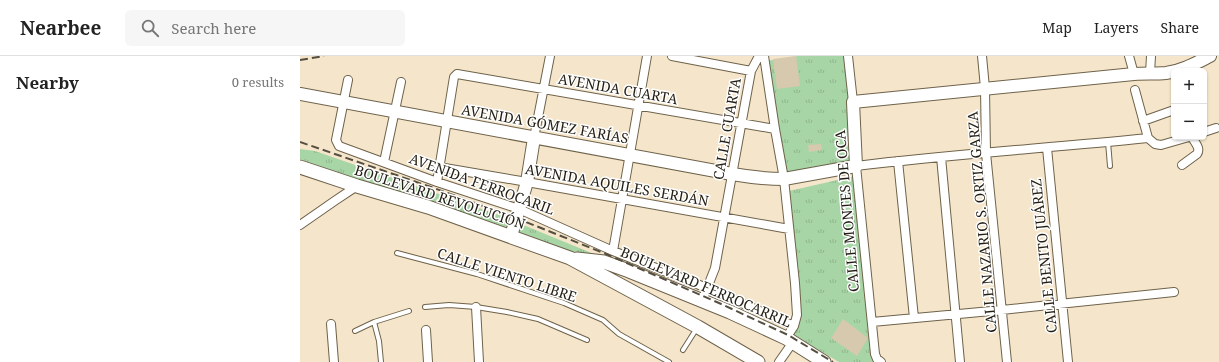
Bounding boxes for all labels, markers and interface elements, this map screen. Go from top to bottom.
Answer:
search box [125,10,405,46]
text: Nearbee [20,15,101,41]
icon: search [139,17,161,39]
text: Search here [171,18,256,38]
text: Map [1042,18,1072,37]
text: Layers [1094,18,1139,37]
text: Share [1161,18,1199,37]
map controls [1171,68,1207,140]
button: + [1171,68,1207,104]
street label: AVENIDA CUARTA [557,69,679,108]
text: Nearby [16,71,79,94]
text: 0 results [232,73,284,91]
street label: CALLE CUARTA [708,76,745,181]
street label: AVENIDA GÓMEZ FARÍAS [460,99,630,148]
button: − [1171,104,1207,140]
street label: CALLE NAZARIO S. ORTIZ GARZA [962,110,1001,334]
street label: CALLE MONTES DE OCA [830,129,863,293]
street label: AVENIDA FERROCARIL [407,148,558,219]
street label: AVENIDA AQUILES SERDÁN [524,159,711,210]
street label: BOULEVARD REVOLUCIÓN [352,160,528,233]
street label: CALLE BENITO JUÁREZ [1026,178,1061,334]
street label: BOULEVARD FERROCARRIL [618,242,795,331]
street label: CALLE VIENTO LIBRE [435,243,580,306]

